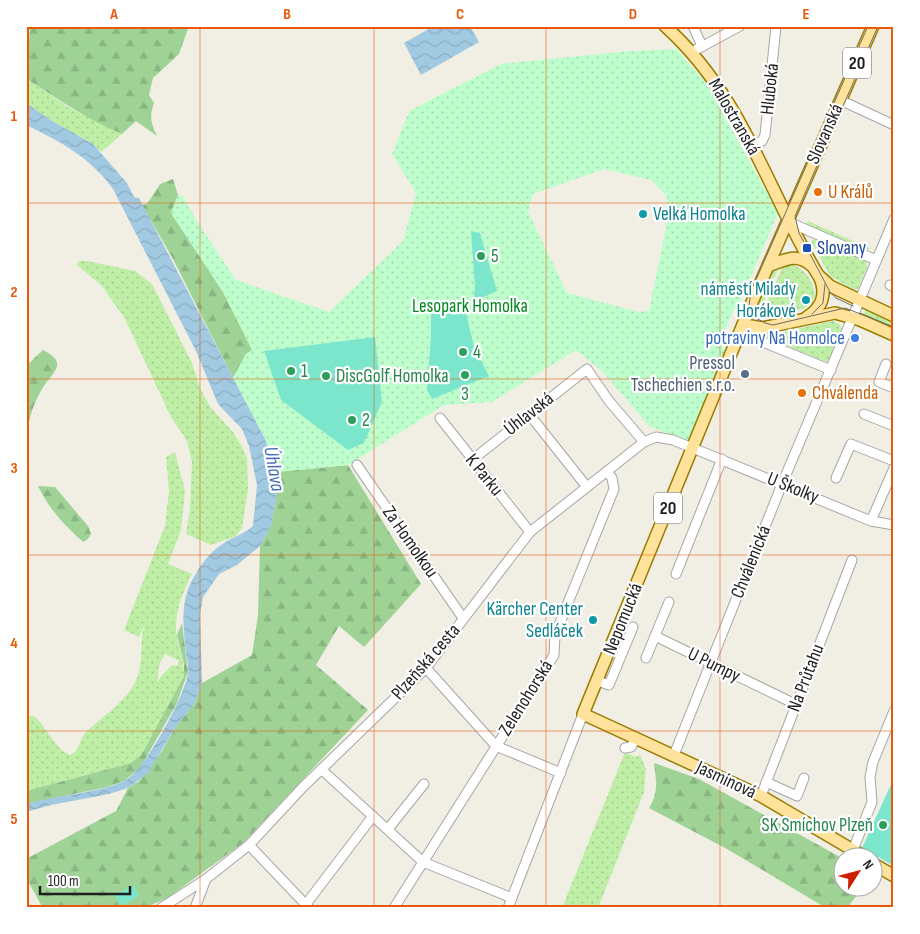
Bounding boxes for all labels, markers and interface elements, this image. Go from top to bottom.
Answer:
text: A [109,5,118,24]
text: B [283,5,291,24]
text: C [456,5,464,24]
text: D [629,5,637,24]
text: E [803,5,810,24]
road number: 20 [843,48,871,78]
street label: Hluboká [756,62,784,116]
street label: Malostranská [703,75,765,159]
street label: Slovanská [802,100,848,168]
text: 1 [11,107,18,126]
place label: U Králů [828,181,873,204]
marker: U Králů [812,186,824,198]
place label: Velká Homolka [653,203,745,226]
marker: Velká Homolka [637,208,649,220]
place label: Slovany [817,237,867,260]
marker: Slovany [801,242,813,254]
place label: 5 [491,245,499,268]
marker: 5 [475,250,487,262]
place label: náměstí Milady Horákové [701,278,797,323]
text: 2 [10,283,18,302]
marker: náměstí Milady Horákové [800,294,812,306]
park label: Lesopark Homolka [412,295,528,318]
place label: potraviny Na Homolce [705,327,845,350]
marker: potraviny Na Homolce [849,332,861,344]
place label: 4 [473,341,481,364]
marker: 4 [457,346,469,358]
place label: Pressol Tschechien s.r.o. [631,352,735,397]
place label: 1 [301,360,308,383]
marker: 1 [285,365,297,377]
place label: DiscGolf Homolka [336,365,448,388]
marker: Pressol Tschechien s.r.o. [739,368,751,380]
marker: 3 [459,369,471,381]
marker: DiscGolf Homolka [320,370,332,382]
place label: Chválenda [812,382,878,405]
place label: 3 [461,383,469,406]
street label: Úhlavská [499,387,559,441]
marker: Chválenda [796,387,808,399]
place label: 2 [362,409,370,432]
marker: 2 [346,414,358,426]
water label: Úhlava [258,445,290,493]
street label: K Parku [460,449,508,501]
text: 3 [10,459,18,478]
street label: U Školky [764,467,823,509]
road number: 20 [654,492,682,524]
street label: Za Homolkou [377,502,443,582]
street label: Chválenická [726,522,776,602]
street label: Nepomucká [598,580,648,658]
place label: Kärcher Center Sedláček [487,598,584,643]
marker: Kärcher Center Sedláček [587,614,599,626]
street label: Plzeňská cesta [387,619,465,705]
text: 4 [10,634,18,653]
street label: Na Průtahu [783,641,829,715]
street label: U Pumpy [684,642,745,688]
street label: Zelenohorská [494,656,558,740]
street label: Jasmínová [691,756,760,804]
text: 5 [10,810,18,829]
place label: SK Smíchov Plzeň [762,814,873,837]
marker: SK Smíchov Plzeň [877,819,889,831]
north arrow [832,846,882,896]
text: N [859,857,877,873]
scale bar [40,864,130,896]
text: 100 m [48,872,79,891]

